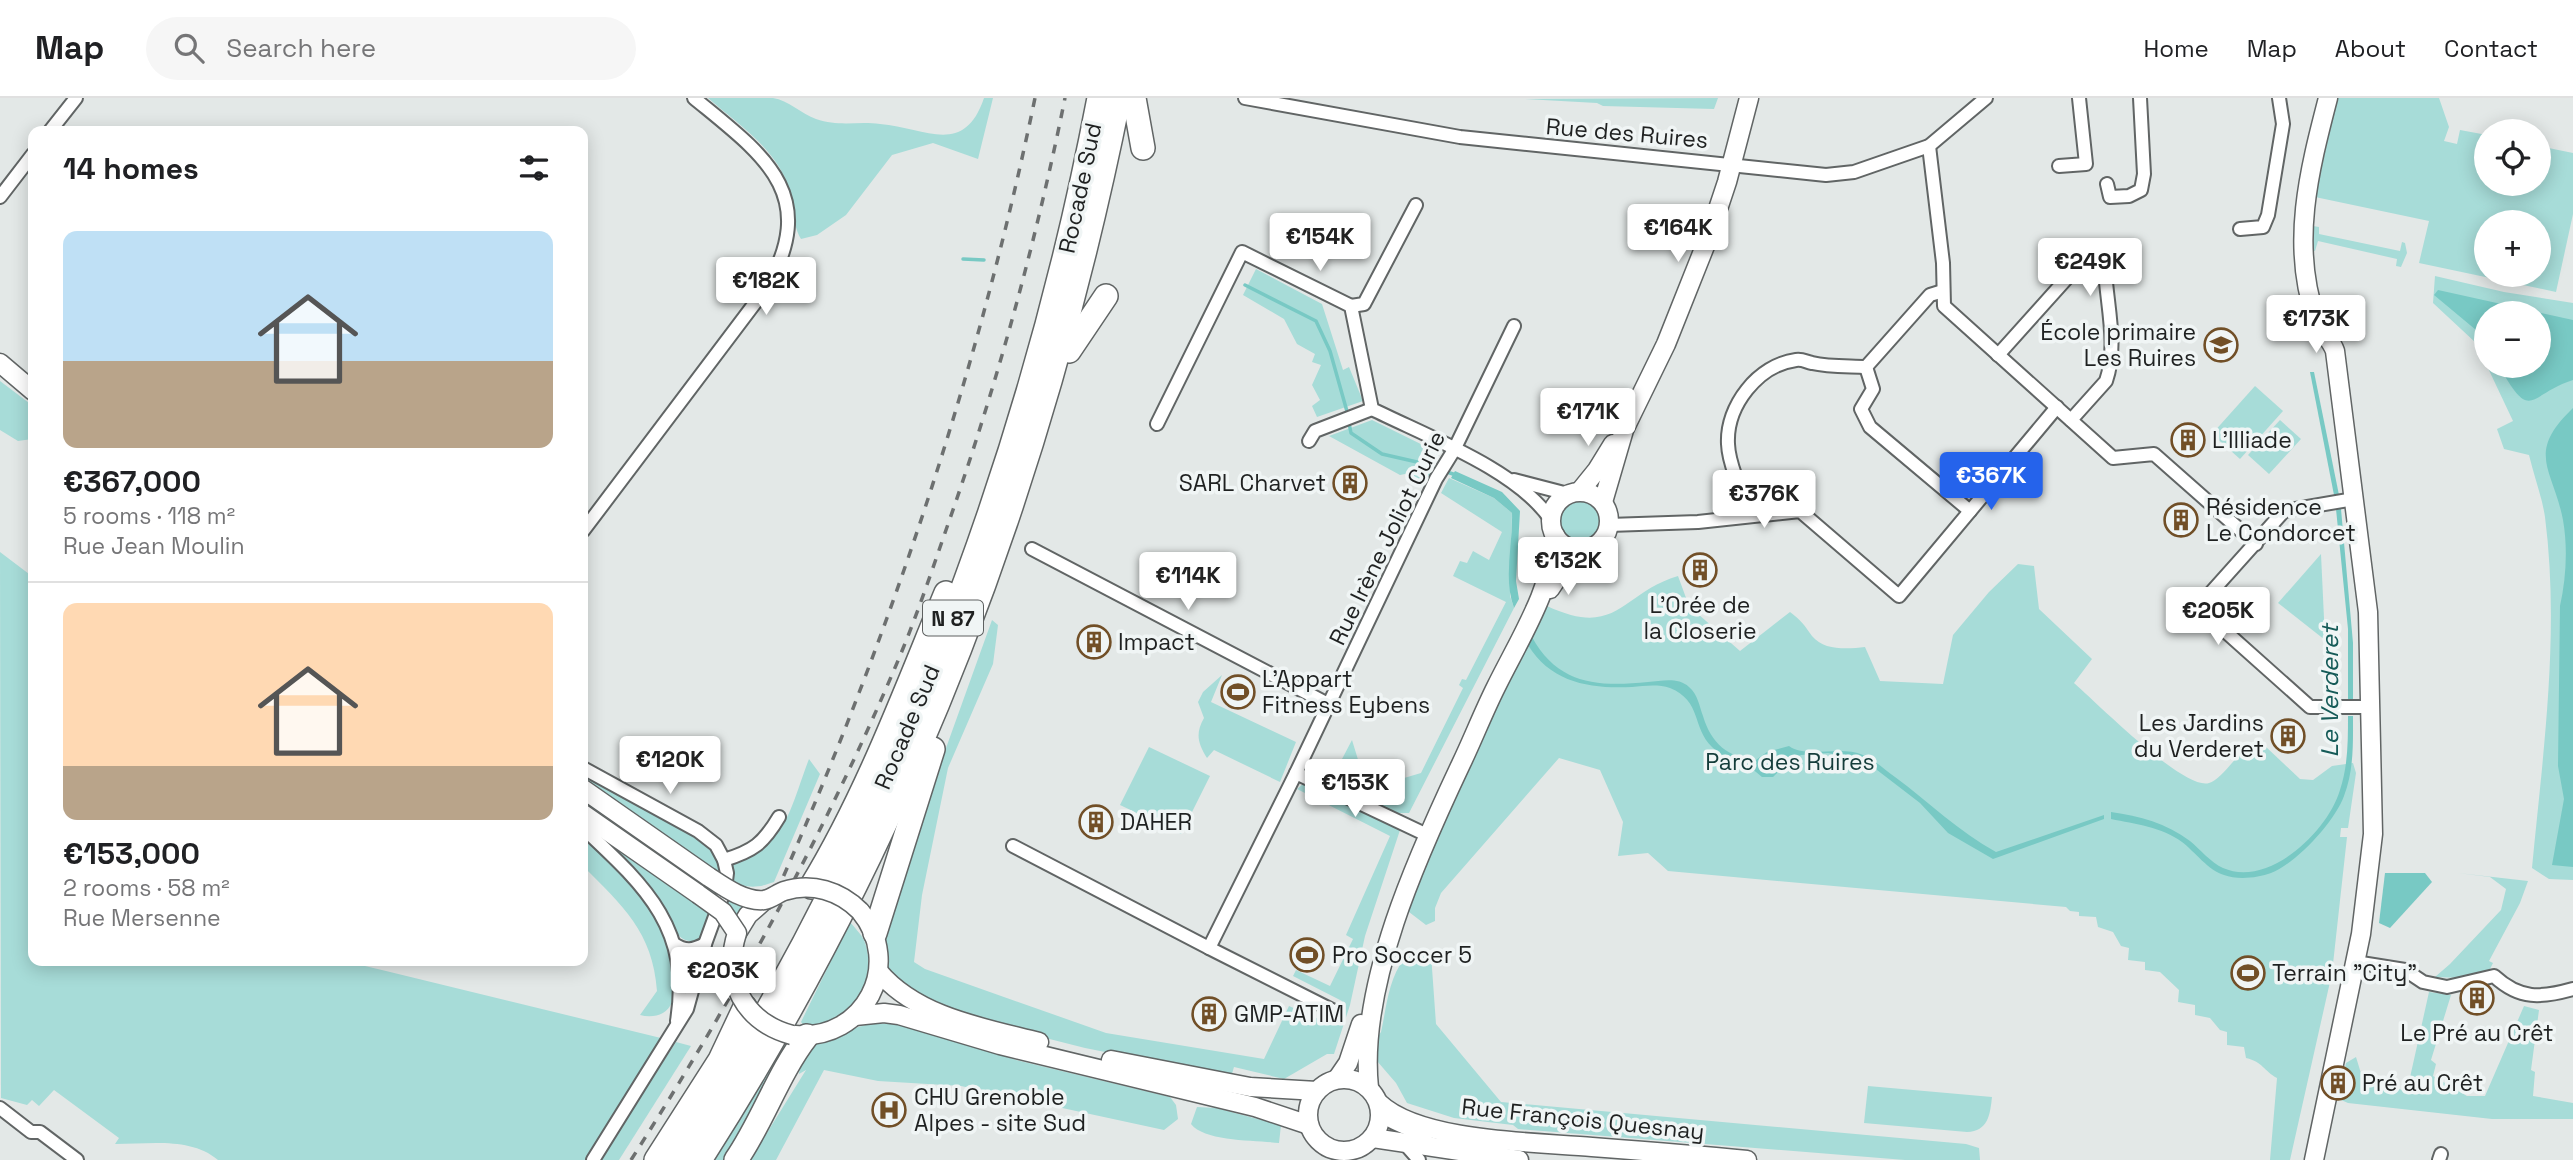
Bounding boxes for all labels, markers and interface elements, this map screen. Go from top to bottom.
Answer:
search box [146,17,636,80]
text: Map [35,27,104,69]
icon: search [170,29,208,67]
text: Search here [226,31,376,65]
text: Home [2143,33,2209,64]
text: Map [2247,33,2297,64]
text: About [2335,33,2406,64]
text: Contact [2444,33,2538,64]
street label: Rue des Ruires [1545,111,1709,155]
map controls [2474,119,2551,378]
button: locate [2474,119,2551,196]
street label: Rocade Sud [1052,120,1108,256]
text: 14 homes [63,149,199,188]
icon: filters [515,149,553,187]
pin: €164K [1629,204,1727,264]
button: + [2474,210,2551,287]
text: €164K [1643,212,1713,242]
pin: €154K [1271,214,1369,273]
text: €154K [1286,221,1354,251]
pin: €249K [2041,238,2139,298]
text: €249K [2054,246,2126,276]
pin: €182K [717,258,815,317]
text: €182K [732,265,800,295]
icon: home [245,276,371,402]
pin: €173K [2267,296,2365,355]
button: − [2474,301,2551,378]
text: €173K [2282,303,2350,333]
place label: École primaire Les Ruires [2040,317,2196,373]
school or university icon: École primaire Les Ruires [2202,326,2240,364]
pin: €171K [1539,388,1637,448]
text: €171K [1556,396,1620,426]
building icon: L'Illiade [2169,421,2207,459]
place label: L'Illiade [2212,425,2292,455]
street label: Rue Irène Joliot Curie [1322,426,1452,650]
pin: €367K [1942,452,2040,512]
text: €367K [1956,460,2026,490]
text: €367,000 [63,462,201,501]
building icon: SARL Charvet [1331,464,1369,502]
place label: SARL Charvet [1179,468,1326,498]
pin: €376K [1715,470,1813,530]
text: €376K [1729,478,1799,508]
place label: Résidence Le Condorcet [2206,492,2356,548]
text: 5 rooms · 118 m² [63,501,235,531]
building icon: Résidence Le Condorcet [2162,501,2200,539]
text: Rue Jean Moulin [63,531,245,561]
pin: €132K [1519,538,1617,597]
text: €132K [1534,545,1602,575]
building icon: L'Orée de la Closerie [1681,551,1719,589]
pin: €114K [1139,552,1237,612]
text: €114K [1155,560,1221,590]
pin: €205K [2169,588,2267,647]
place label: L'Orée de la Closerie [1643,590,1757,646]
text: €205K [2182,595,2254,625]
road number: N 87 [923,601,983,636]
building icon: Impact [1075,623,1113,661]
water label: Le Verderet [2314,623,2345,757]
place label: Impact [1118,627,1195,657]
icon: home [245,648,371,774]
street label: Rocade Sud [867,660,947,794]
place label: L'Appart Fitness Eybens [1262,664,1430,720]
sports icon: L'Appart Fitness Eybens [1219,673,1257,711]
place label: Les Jardins du Verderet [2134,708,2264,764]
building icon: Les Jardins du Verderet [2269,717,2307,755]
pin: €120K [621,736,719,796]
text: €120K [636,744,704,774]
park label: Parc des Ruires [1705,747,1875,777]
pin: €153K [1306,760,1404,819]
text: €153K [1321,767,1389,797]
building icon: DAHER [1077,803,1115,841]
place label: DAHER [1120,807,1192,837]
text: €153,000 [63,834,200,873]
text: 2 rooms · 58 m² [63,873,230,903]
text: Rue Mersenne [63,903,221,933]
sports icon: Pro Soccer 5 [1288,936,1326,974]
place label: Pro Soccer 5 [1332,940,1472,970]
pin: €203K [674,948,772,1007]
sports icon: Terrain "City" [2229,954,2267,992]
text: €203K [687,955,759,985]
place label: Terrain "City" [2272,958,2417,988]
building icon: Le Pré au Crêt [2458,979,2496,1017]
building icon: GMP-ATIM [1190,995,1228,1033]
place label: GMP-ATIM [1234,999,1344,1029]
place label: Le Pré au Crêt [2400,1018,2554,1048]
building icon: Pré au Crêt [2319,1064,2357,1102]
place label: Pré au Crêt [2362,1068,2483,1098]
place label: CHU Grenoble Alpes - site Sud [914,1082,1086,1138]
hospital icon: CHU Grenoble Alpes - site Sud [870,1091,908,1129]
street label: Rue François Quesnay [1460,1091,1706,1147]

